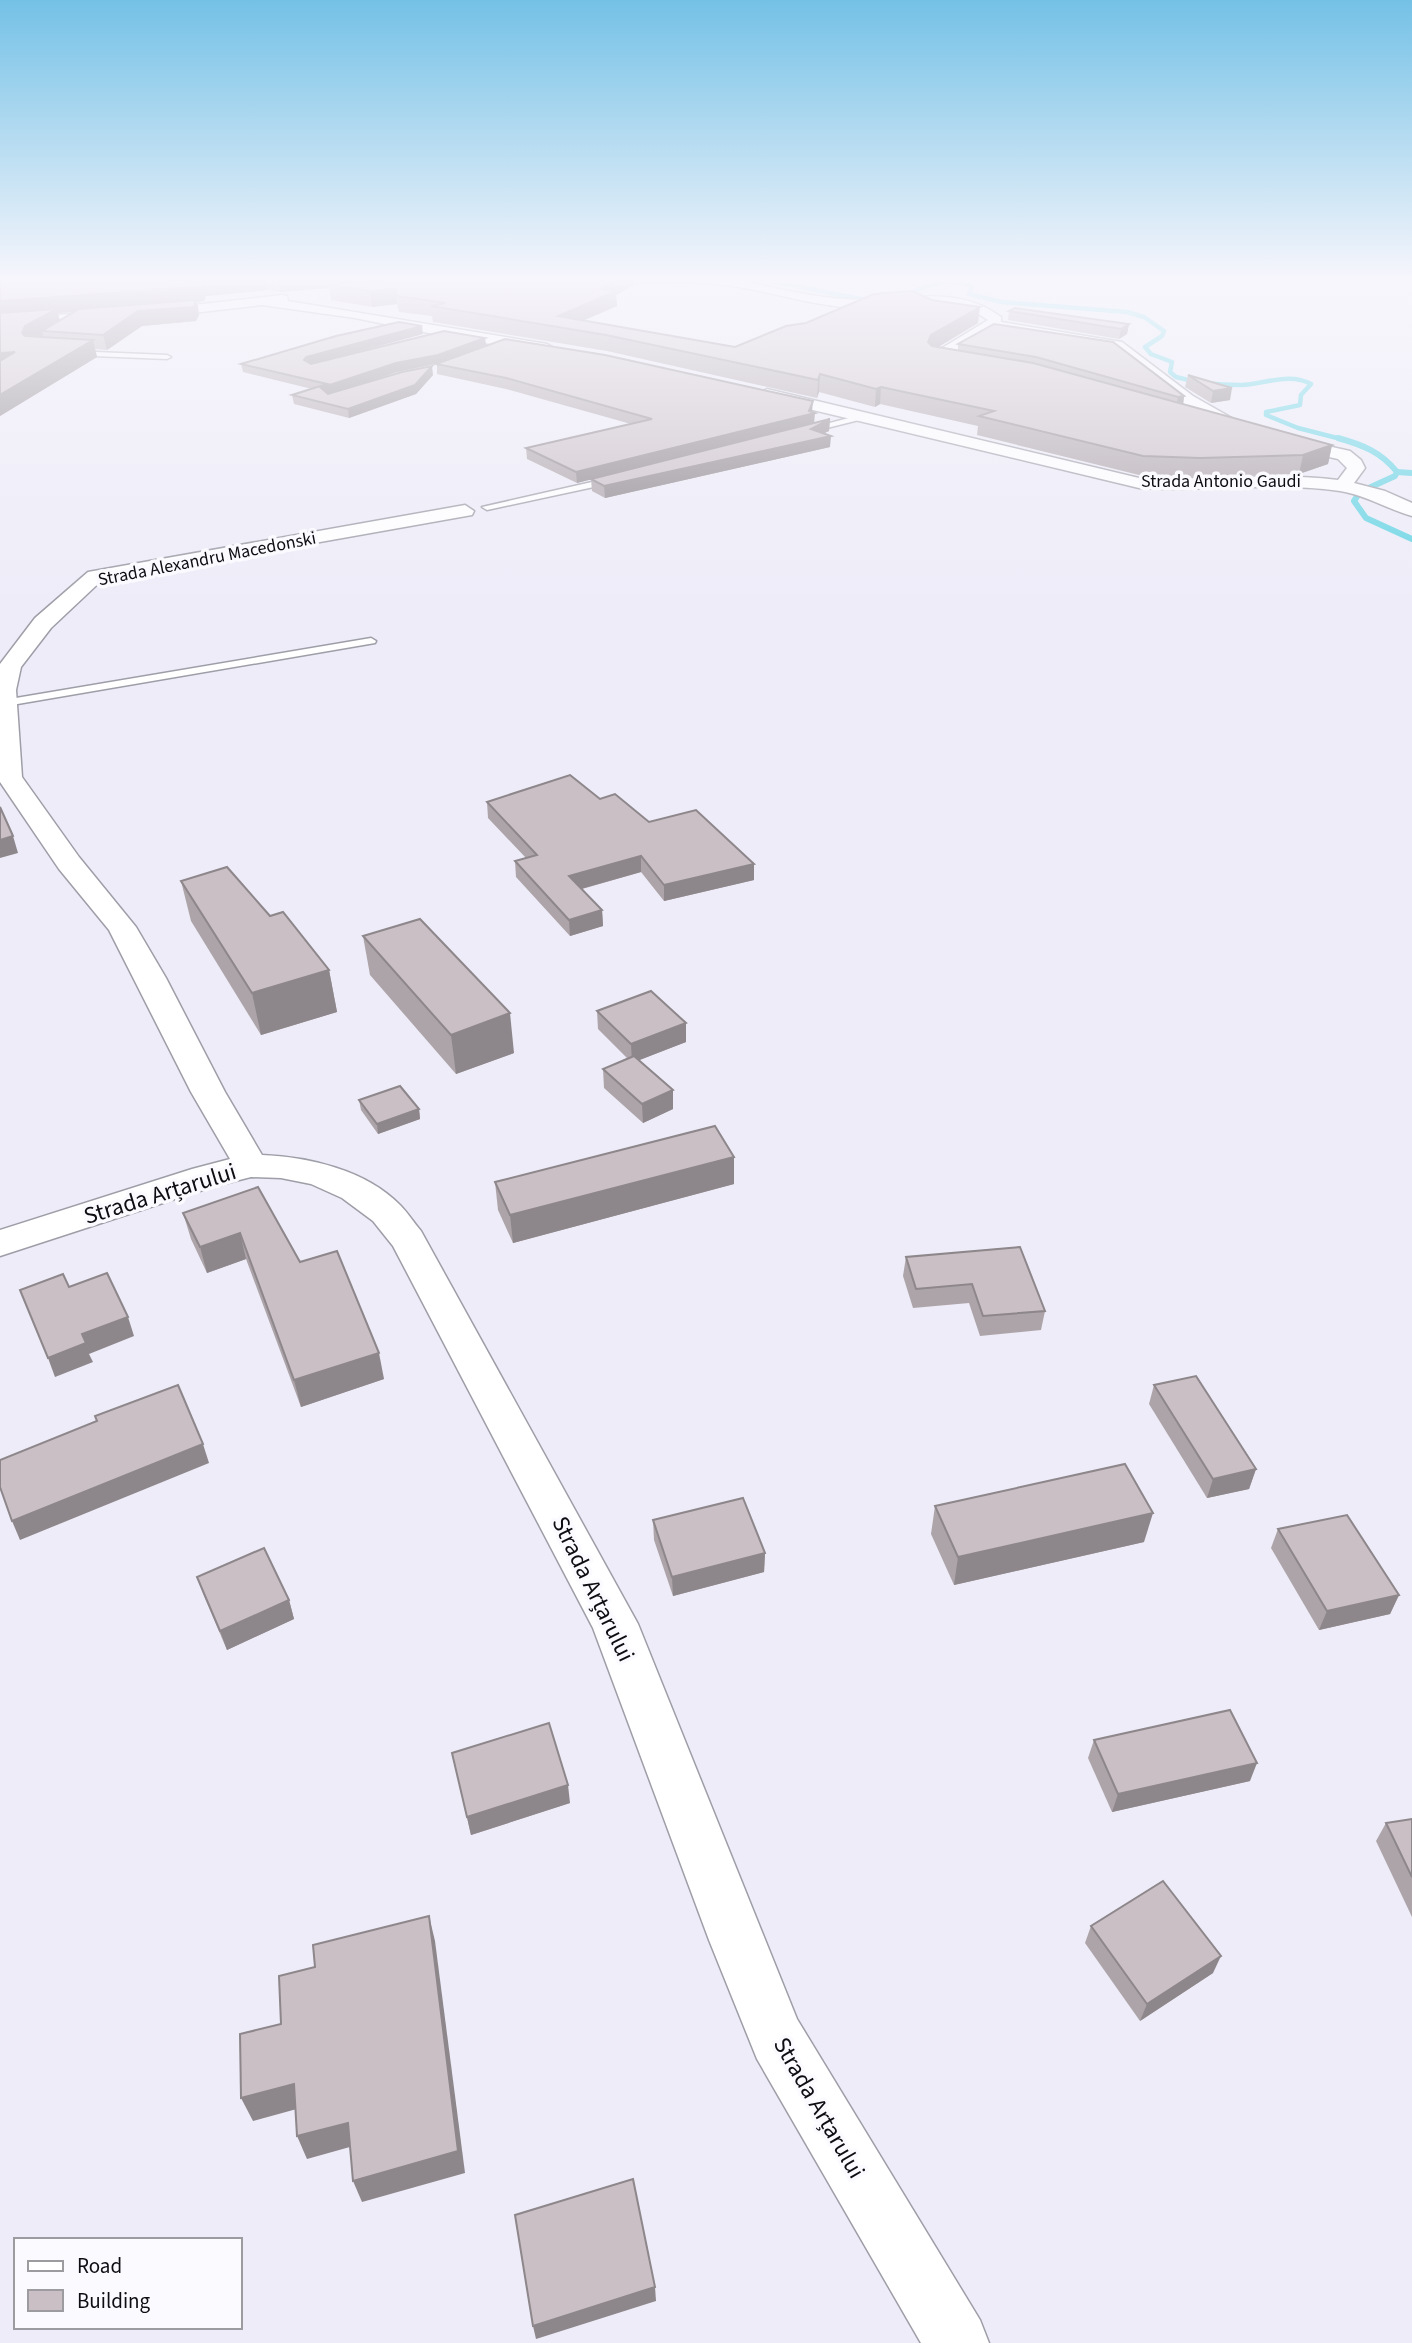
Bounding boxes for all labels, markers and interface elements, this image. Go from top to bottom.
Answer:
street label: Strada Antonio Gaudi [1141,469,1301,494]
street label: Strada Alexandru Macedonski [96,526,318,592]
street label: Strada Arțarului [79,1154,241,1234]
street label: Strada Arțarului [543,1510,643,1668]
street label: Strada Arțarului [764,2031,874,2185]
legend [14,2238,242,2329]
text: Road [77,2251,122,2281]
text: Building [77,2286,151,2316]

